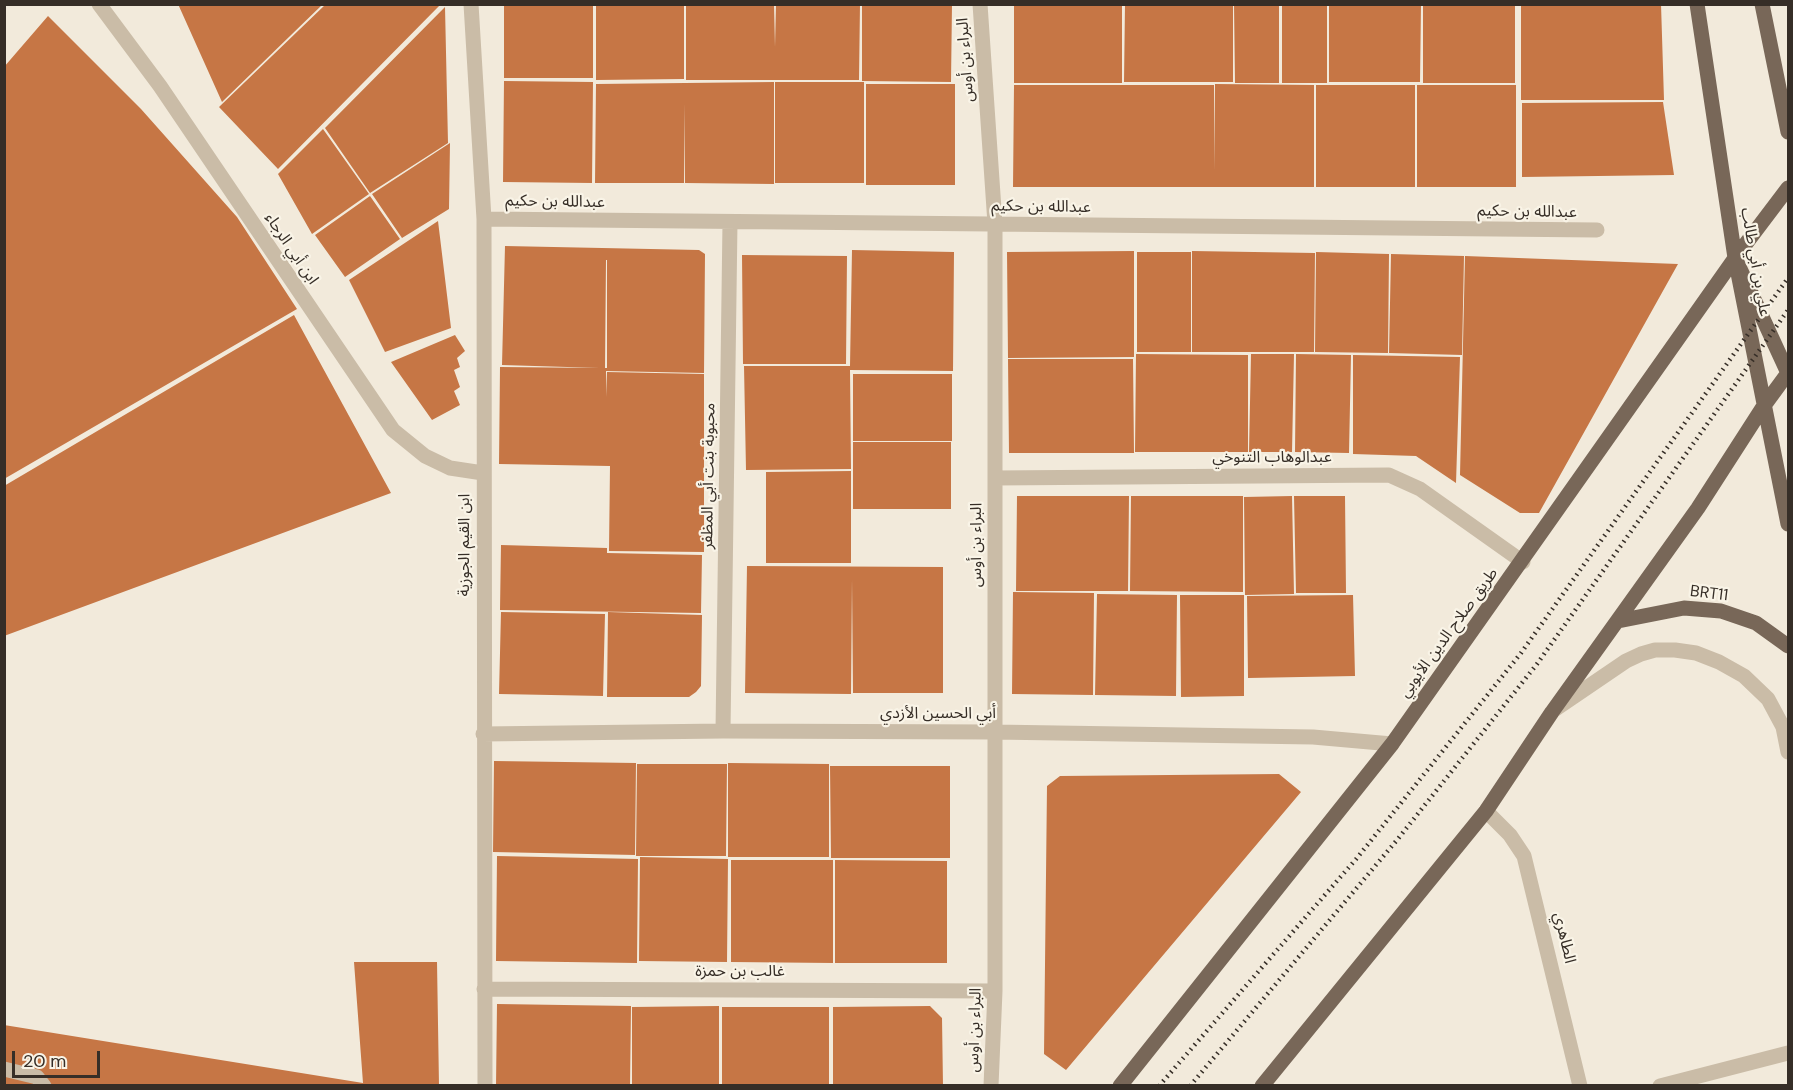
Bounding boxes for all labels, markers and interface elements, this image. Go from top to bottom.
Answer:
street label: البراء بن أوس [953,17,979,103]
street label: عبدالله بن حكيم [505,192,605,212]
street label: عبدالله بن حكيم [991,197,1091,217]
street label: عبدالله بن حكيم [1477,202,1577,222]
street label: علي بن أبي طالب [1736,206,1774,318]
street label: ابن أبي الرجاء [260,209,322,289]
street label: محبوبة بنت أبي المظفر [698,403,720,549]
street label: عبدالوهاب التنوخي [1212,448,1332,468]
street label: ابن القيم الجوزية [455,494,475,596]
street label: البراء بن أوس [967,503,987,587]
street label: طريق صلاح الدين الأيوبي [1395,564,1503,702]
street label: BRT11 [1689,582,1729,606]
street label: أبي الحسين الأزدي [880,704,996,724]
street label: الطاهري [1549,911,1579,965]
street label: غالب بن حمزة [695,962,785,982]
street label: البراء بن أوس [964,987,986,1073]
scale bar [15,1039,104,1077]
text: 20 m [23,1049,66,1073]

